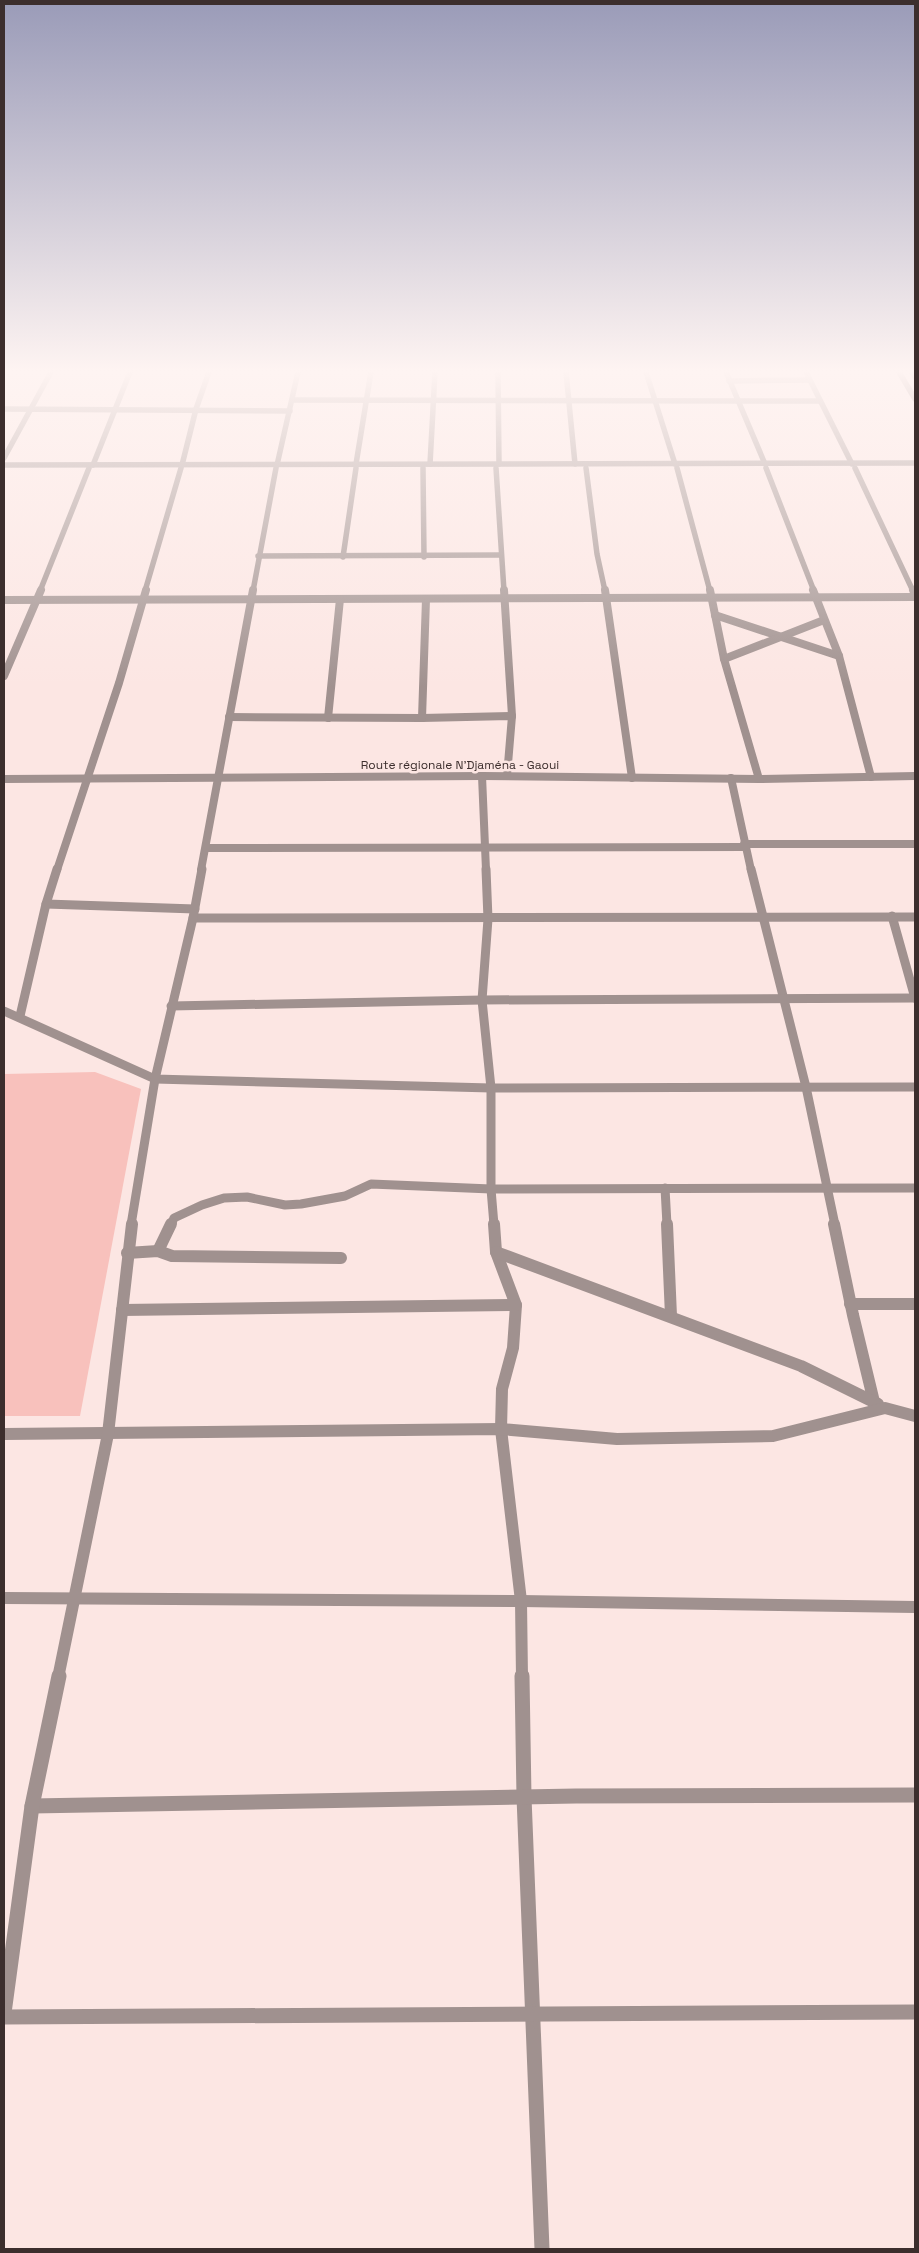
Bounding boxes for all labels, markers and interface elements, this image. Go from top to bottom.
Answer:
street label: Route régionale N'Djaména - Gaoui [361,757,559,773]

